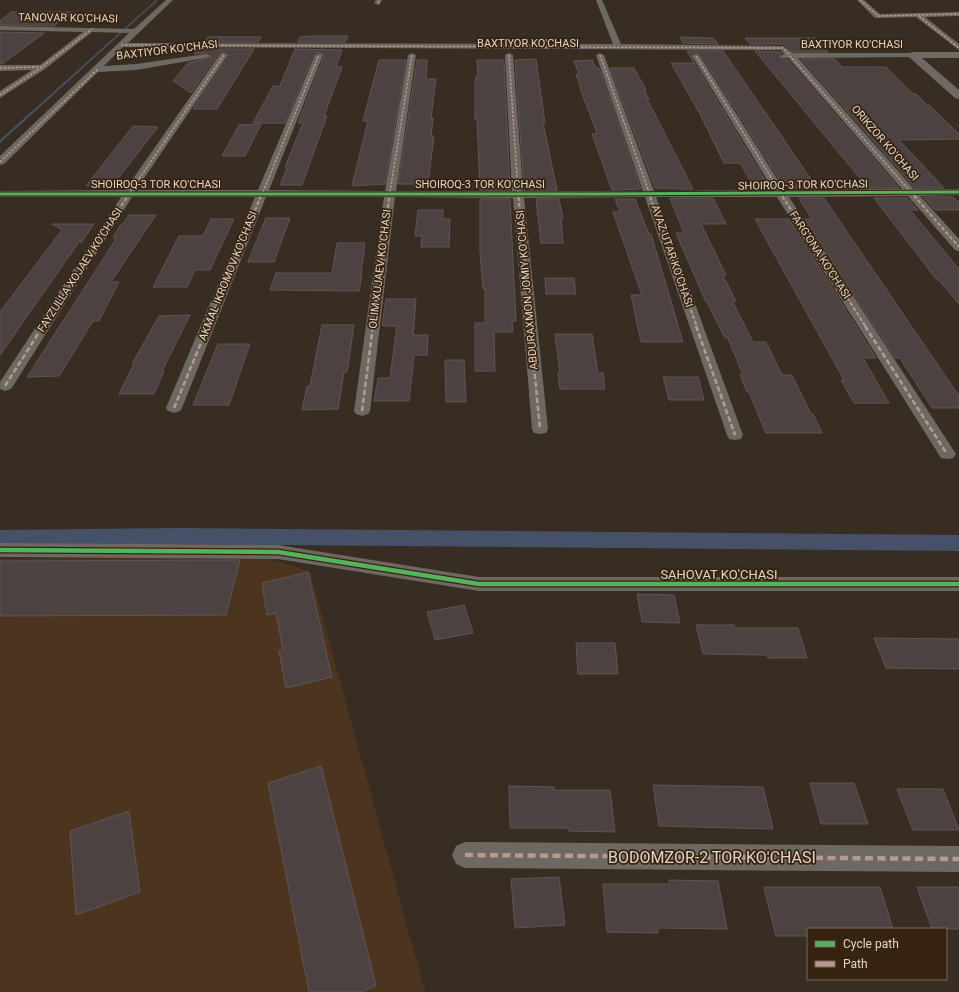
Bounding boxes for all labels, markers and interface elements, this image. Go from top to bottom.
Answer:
street label: TANOVAR KO'CHASI [18,11,118,25]
street label: BAXTIYOR KO'CHASI [116,37,218,63]
street label: BAXTIYOR KO'CHASI [477,37,579,50]
street label: BAXTIYOR KO'CHASI [801,38,903,51]
street label: ORIKZOR KO'CHASI [849,103,921,183]
street label: SHOIROQ-3 TOR KO'CHASI [738,177,868,193]
street label: SHOIROQ-3 TOR KO'CHASI [91,178,221,191]
street label: SHOIROQ-3 TOR KO'CHASI [415,178,545,191]
street label: AVAZ UTAR KO'CHASI [648,203,696,309]
street label: FAYZULLA XOJAEV KO'CHASI [35,205,125,335]
street label: AKMAL IKROMOV KO'CHASI [196,209,260,343]
street label: OLIM XUJAEV KO'CHASI [366,209,394,329]
street label: FARG'ONA KO'CHASI [787,209,853,301]
street label: ABDURAXMON JOMIY KO'CHASI [514,210,540,370]
street label: SAHOVAT KO'CHASI [660,567,778,582]
street label: BODOMZOR-2 TOR KO'CHASI [608,848,816,867]
legend [807,928,947,980]
text: Cycle path [843,937,899,951]
text: Path [843,957,868,971]

